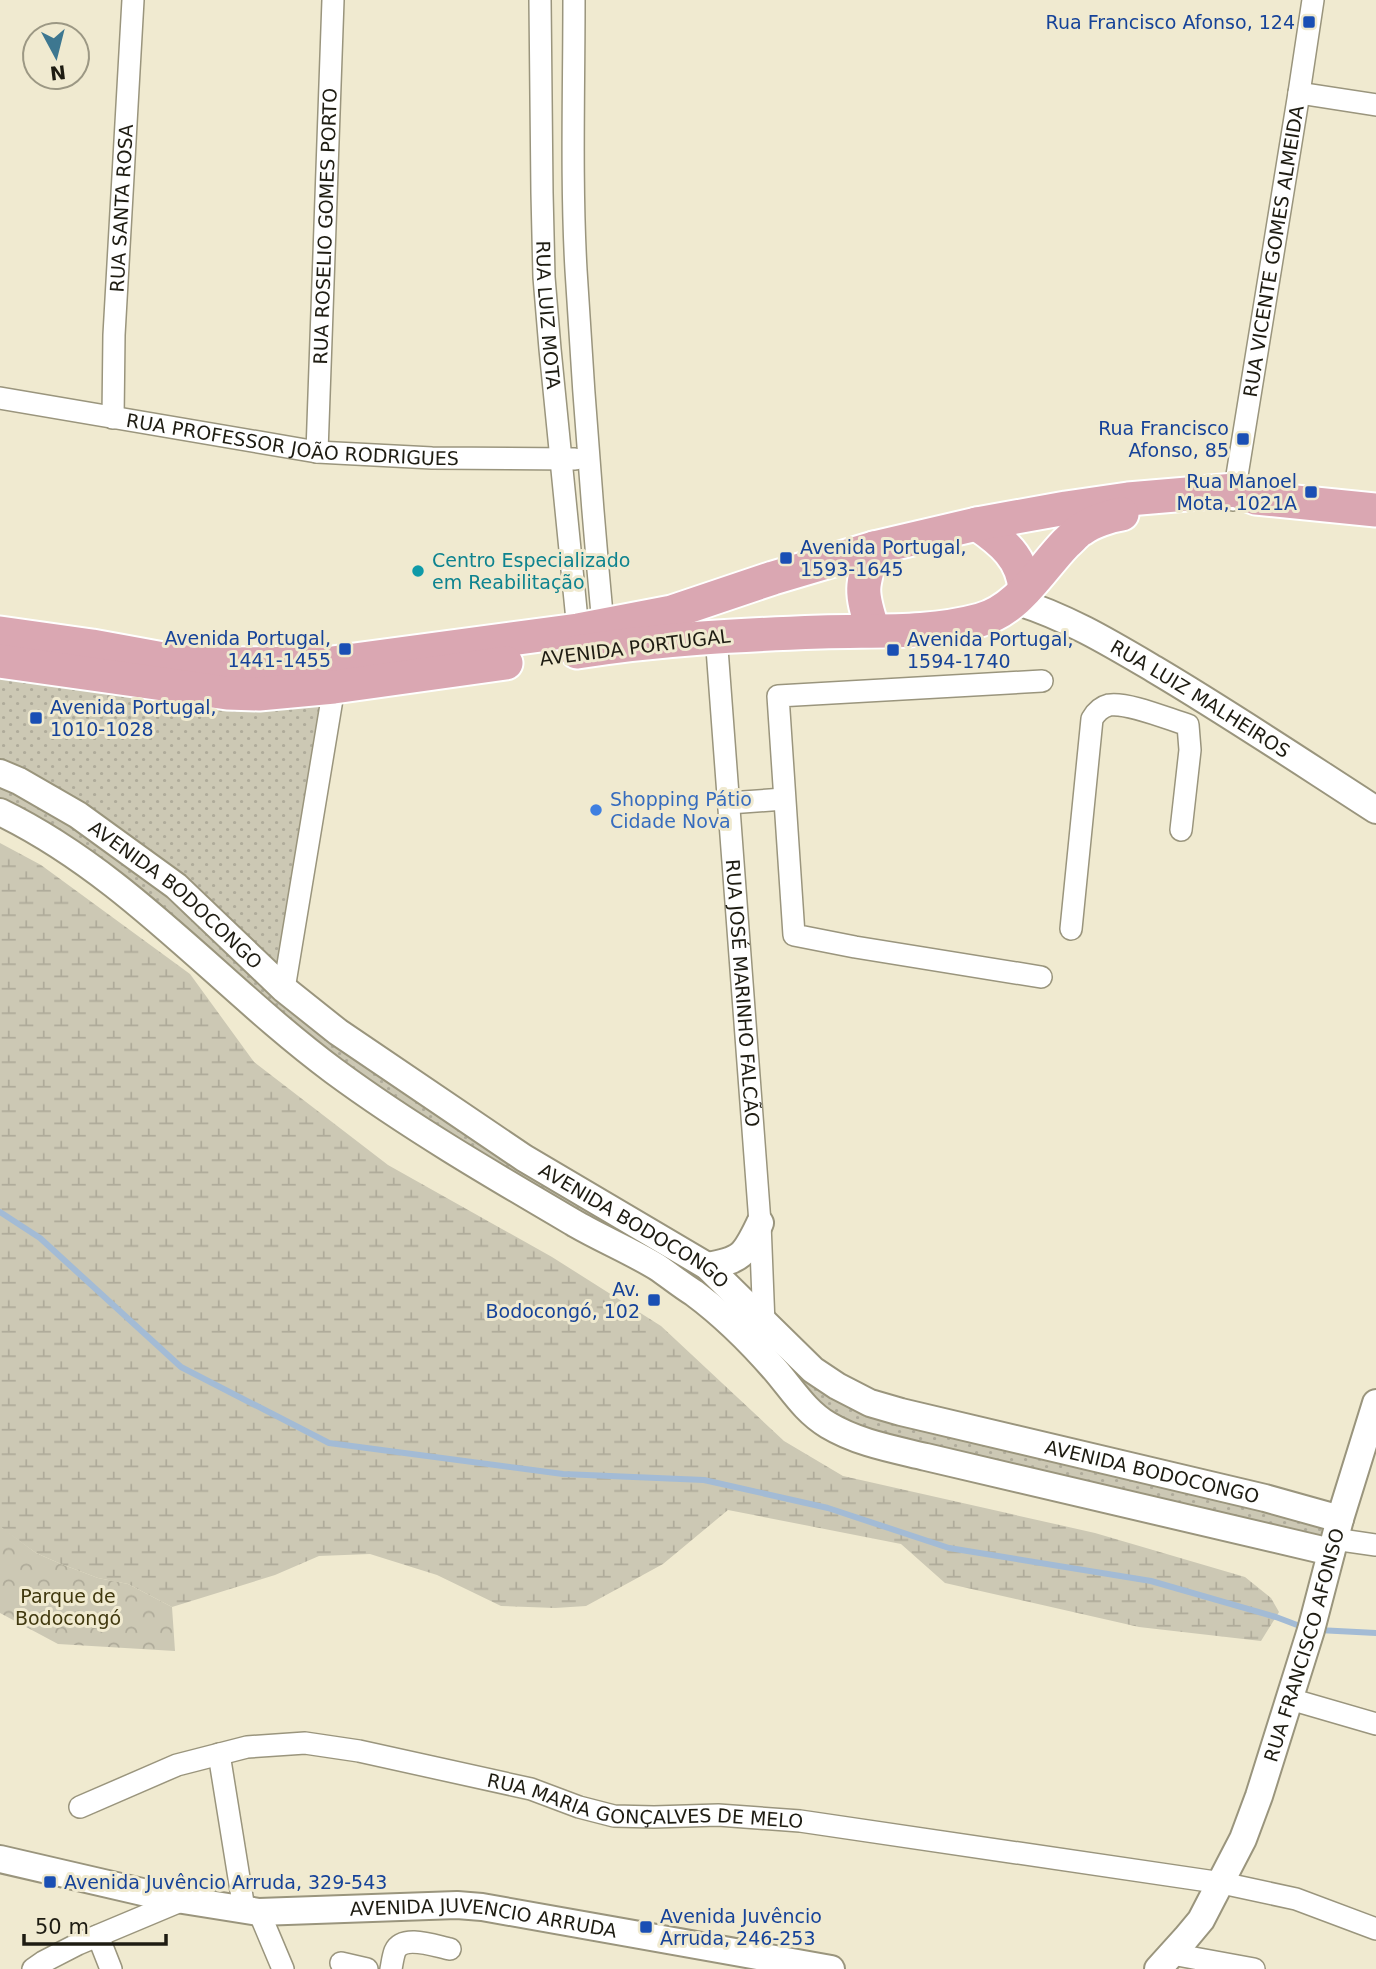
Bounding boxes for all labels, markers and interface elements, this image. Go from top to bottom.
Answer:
place label: Rua Francisco Afonso, 124 [1046,11,1295,33]
marker: Rua Francisco Afonso, 124 [1301,14,1317,30]
north arrow [21,21,91,91]
text: N [49,61,67,85]
street label: RUA ROSELIO GOMES PORTO [309,87,341,365]
street label: RUA VICENTE GOMES ALMEIDA [1239,104,1308,399]
street label: RUA SANTA ROSA [105,123,137,293]
street label: RUA LUIZ MOTA [532,240,565,390]
street label: RUA PROFESSOR JOÃO RODRIGUES [125,409,459,469]
place label: Rua Francisco Afonso, 85 [1098,417,1229,461]
marker: Rua Francisco Afonso, 85 [1235,431,1251,447]
place label: Rua Manoel Mota, 1021A [1176,470,1297,514]
marker: Rua Manoel Mota, 1021A [1303,484,1319,500]
place label: Avenida Portugal, 1593-1645 [800,536,967,580]
place label: Centro Especializado em Reabilitação [432,549,630,593]
marker: Avenida Portugal, 1593-1645 [778,550,794,566]
marker: Centro Especializado em Reabilitação [410,563,426,579]
street label: AVENIDA PORTUGAL [538,624,732,670]
place label: Avenida Portugal, 1441-1455 [164,627,331,671]
place label: Avenida Portugal, 1594-1740 [907,628,1074,672]
street label: RUA LUIZ MALHEIROS [1107,635,1294,762]
marker: Avenida Portugal, 1441-1455 [337,641,353,657]
marker: Avenida Portugal, 1594-1740 [885,642,901,658]
place label: Avenida Portugal, 1010-1028 [50,696,217,740]
marker: Avenida Portugal, 1010-1028 [28,710,44,726]
place label: Shopping Pátio Cidade Nova [610,788,752,832]
marker: Shopping Pátio Cidade Nova [588,802,604,818]
street label: AVENIDA BODOCONGO [85,816,267,973]
street label: RUA JOSÉ MARINHO FALCÃO [722,858,764,1128]
street label: AVENIDA BODOCONGO [535,1159,734,1292]
place label: Av. Bodocongó, 102 [486,1278,640,1322]
marker: Av. Bodocongó, 102 [646,1292,662,1308]
street label: AVENIDA BODOCONGO [1043,1435,1261,1507]
street label: RUA FRANCISCO AFONSO [1259,1526,1348,1764]
park label: Parque de Bodocongó [15,1585,121,1629]
street label: RUA MARIA GONÇALVES DE MELO [485,1769,804,1832]
place label: Avenida Juvêncio Arruda, 329-543 [64,1871,387,1893]
marker: Avenida Juvêncio Arruda, 329-543 [42,1874,58,1890]
street label: AVENIDA JUVENCIO ARRUDA [349,1894,619,1942]
scale bar [24,1902,166,1946]
place label: Avenida Juvêncio Arruda, 246-253 [660,1905,822,1949]
text: 50 m [35,1915,89,1939]
marker: Avenida Juvêncio Arruda, 246-253 [638,1919,654,1935]

